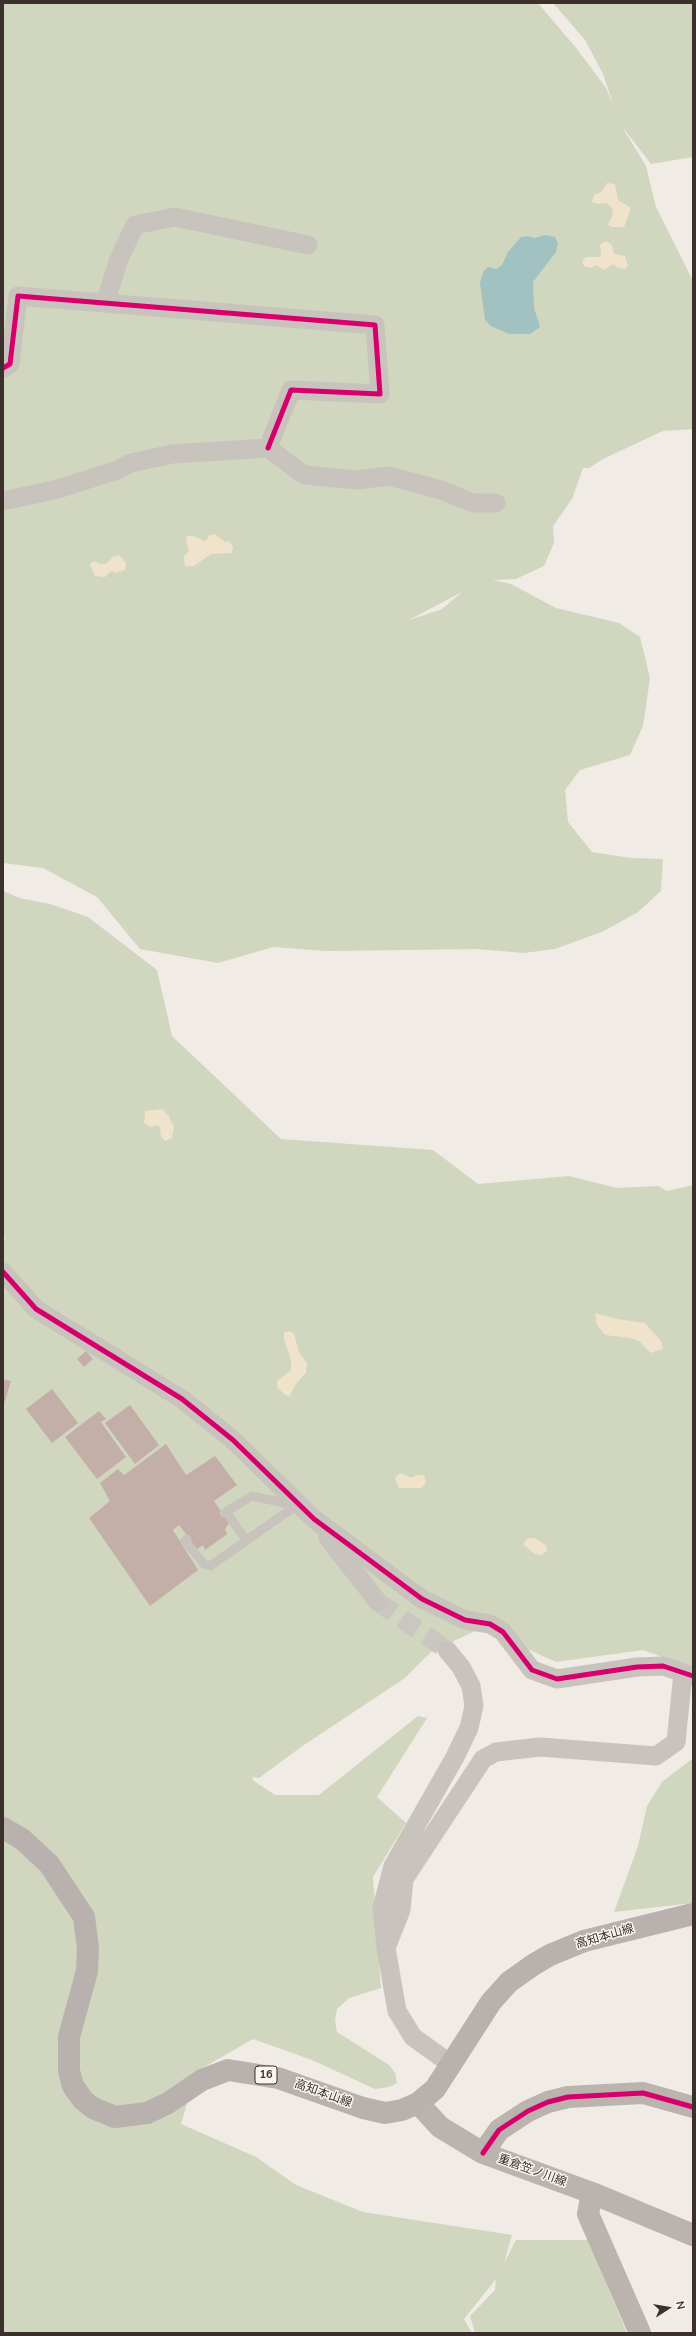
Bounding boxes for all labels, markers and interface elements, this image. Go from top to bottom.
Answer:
street label: 高知本山線 [574,1922,636,1952]
road number: 16 [255,2066,277,2084]
street label: 高知本山線 [292,2077,354,2111]
street label: 重倉笠ノ川線 [496,2152,568,2190]
north arrow [648,2288,688,2328]
text: N [672,2300,688,2311]

